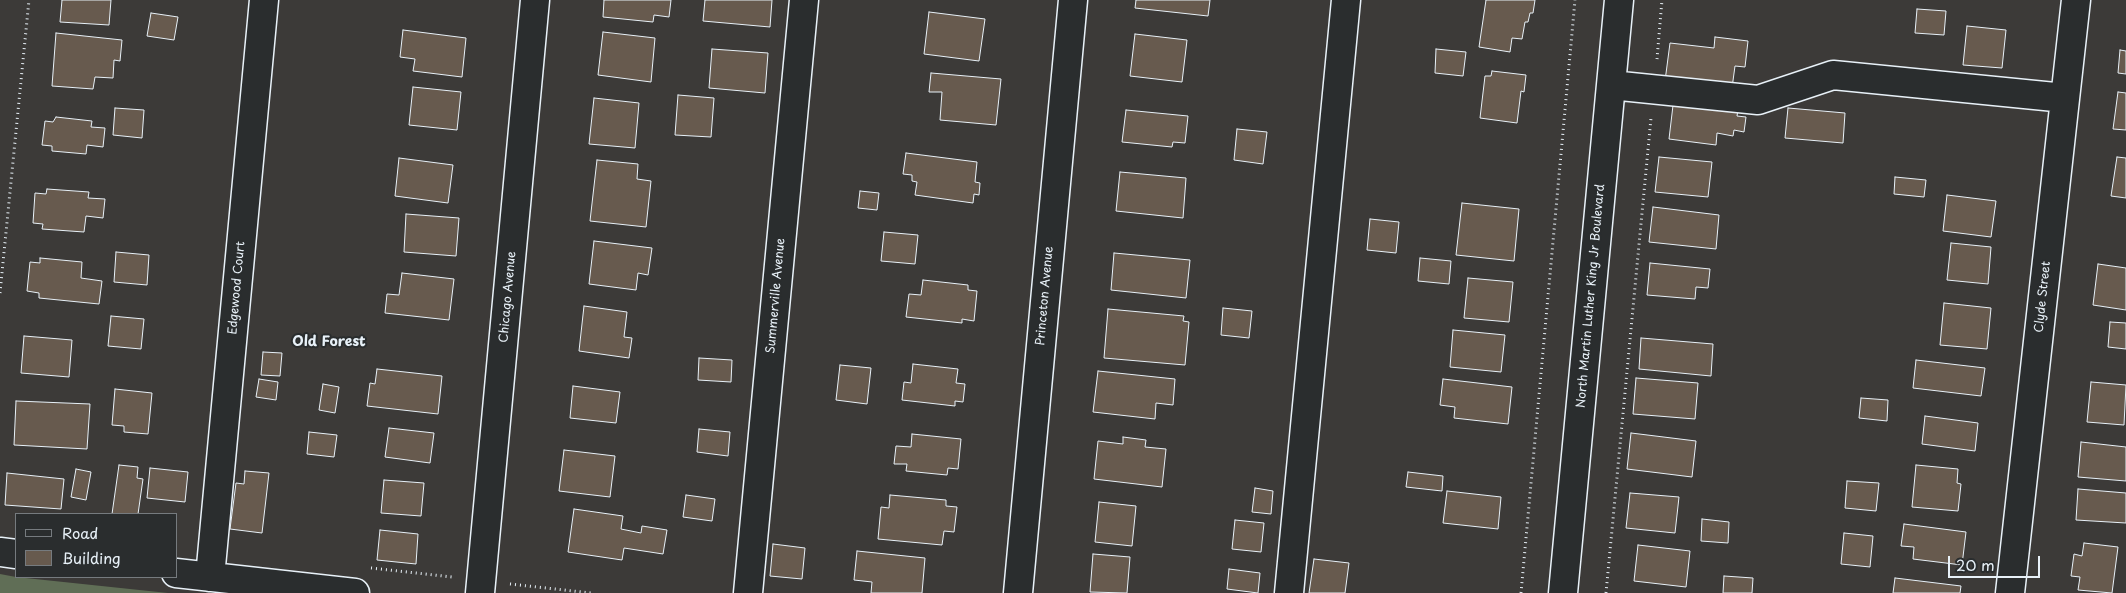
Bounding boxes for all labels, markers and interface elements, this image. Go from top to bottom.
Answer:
street label: North Martin Luther King Jr Boulevard [1574,184,1608,408]
street label: Summerville Avenue [764,238,788,354]
street label: Edgewood Court [226,241,248,335]
street label: Princeton Avenue [1034,246,1056,346]
street label: Chicago Avenue [497,251,519,343]
street label: Clyde Street [2032,260,2054,334]
district label: Old Forest [292,334,366,350]
legend [15,513,178,578]
text: Road [62,521,98,544]
text: Building [62,546,121,569]
scale bar [1951,546,2044,578]
text: 20 m [1956,553,1995,576]

